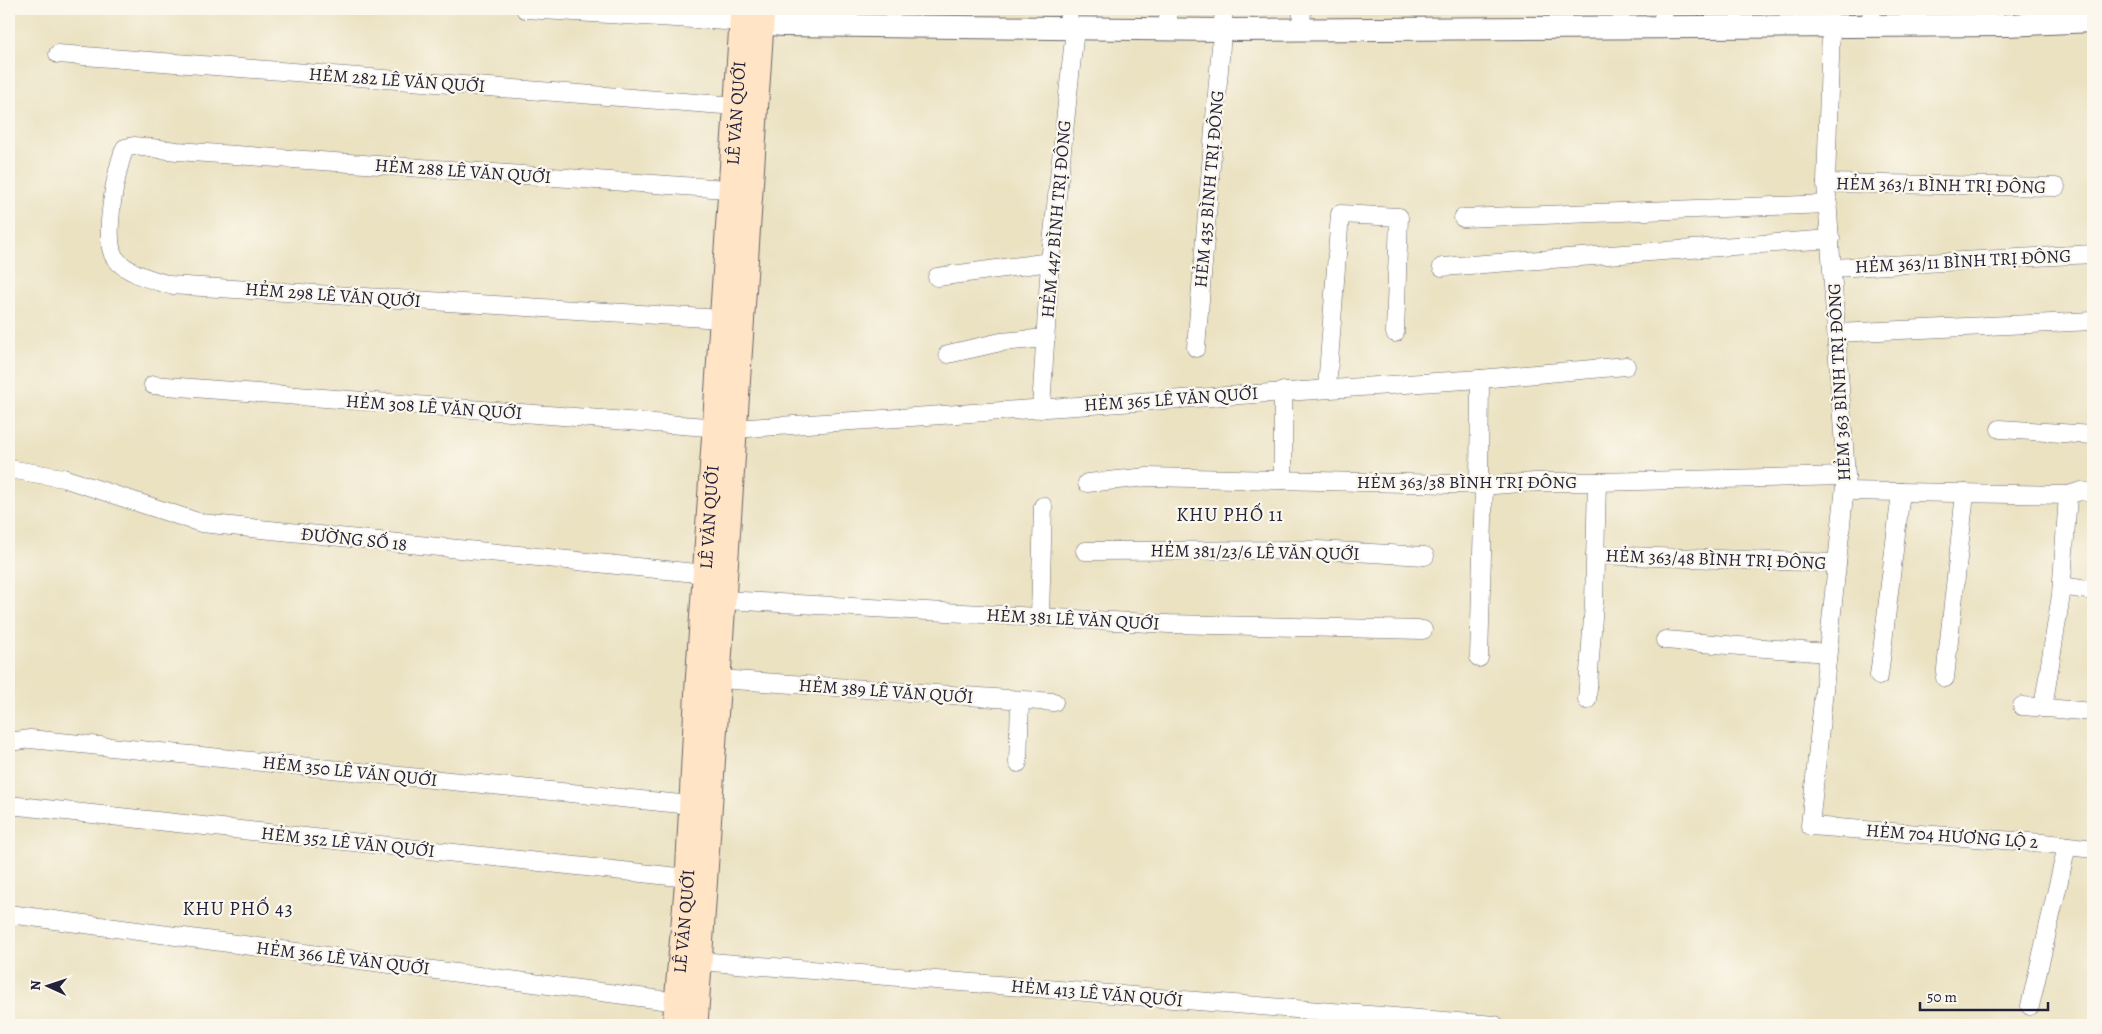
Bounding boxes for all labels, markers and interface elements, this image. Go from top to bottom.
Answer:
street label: LÊ VĂN QUỚI [721,60,752,166]
street label: HẺM 282 LÊ VĂN QUỚI [308,62,486,98]
street label: HẺM 435 BÌNH TRỊ ĐÔNG [1188,89,1230,289]
street label: HẺM 447 BÌNH TRỊ ĐÔNG [1035,119,1077,319]
street label: HẺM 288 LÊ VĂN QUỚI [374,153,552,189]
street label: HẺM 363/1 BÌNH TRỊ ĐÔNG [1836,171,2046,199]
street label: HẺM 363/11 BÌNH TRỊ ĐÔNG [1854,243,2072,279]
street label: HẺM 298 LÊ VĂN QUỚI [244,277,422,313]
street label: HẺM 363 BÌNH TRỊ ĐÔNG [1822,282,1856,482]
street label: HẺM 365 LÊ VĂN QUỚI [1083,381,1259,417]
street label: HẺM 308 LÊ VĂN QUỚI [345,389,523,425]
street label: LÊ VĂN QUỚI [694,464,725,570]
street label: HẺM 363/38 BÌNH TRỊ ĐÔNG [1357,470,1577,494]
district label: KHU PHỐ 11 [1176,502,1284,528]
street label: ĐƯỜNG SỐ 18 [300,521,408,557]
street label: HẺM 381/23/6 LÊ VĂN QUỚI [1150,538,1360,566]
street label: HẺM 363/48 BÌNH TRỊ ĐÔNG [1605,543,1827,575]
street label: HẺM 381 LÊ VĂN QUỚI [986,602,1160,636]
street label: HẺM 389 LÊ VĂN QUỚI [798,673,974,709]
street label: HẺM 350 LÊ VĂN QUỚI [261,750,439,792]
street label: HẺM 704 HƯƠNG LỘ 2 [1865,818,2039,854]
street label: HẺM 352 LÊ VĂN QUỚI [260,821,436,863]
street label: LÊ VĂN QUỚI [668,869,700,974]
district label: KHU PHỐ 43 [182,896,294,922]
street label: HẺM 366 LÊ VĂN QUỚI [255,935,431,981]
north arrow [22,962,72,1012]
street label: HẺM 413 LÊ VĂN QUỚI [1010,974,1184,1012]
scale bar [1920,979,2047,1011]
text: N [26,980,45,991]
text: 50 m [1927,987,1957,1007]

